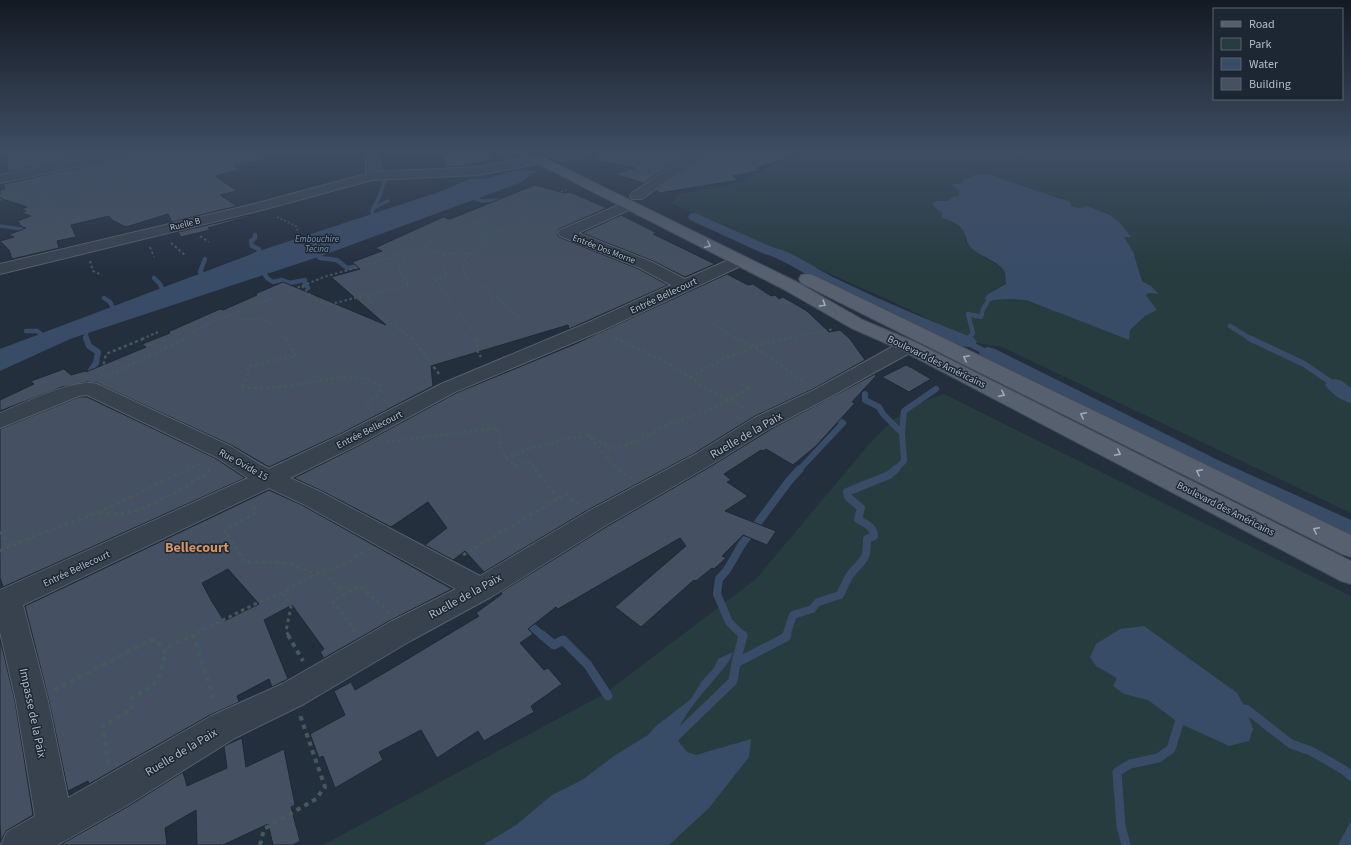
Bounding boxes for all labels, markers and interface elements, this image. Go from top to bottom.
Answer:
legend [1213,8,1343,100]
text: Road [1249,16,1275,33]
text: Park [1249,36,1271,53]
text: Water [1249,56,1279,73]
text: Building [1249,76,1291,93]
street label: Ruelle B [169,214,202,234]
street label: Entrée Dos Morne [571,232,638,268]
water label: Embouchire Tecina [295,233,340,256]
one-way arrow [704,240,711,248]
street label: Entrée Bellecourt [628,274,700,318]
one-way arrow [819,300,827,307]
street label: Boulevard des Américains [885,332,988,392]
one-way arrow [963,355,970,362]
one-way arrow [998,389,1005,397]
street label: Entrée Bellecourt [334,407,405,453]
street label: Ruelle de la Paix [707,408,786,463]
one-way arrow [1079,412,1087,420]
street label: Rue Ovide 15 [216,446,271,484]
one-way arrow [1114,448,1121,456]
one-way arrow [1196,469,1204,477]
street label: Boulevard des Américains [1174,478,1277,540]
one-way arrow [1313,527,1320,535]
district label: Bellecourt [165,538,230,558]
street label: Entrée Bellecourt [41,547,113,591]
street label: Ruelle de la Paix [426,569,505,623]
street label: Impasse de la Paix [15,667,50,760]
street label: Ruelle de la Paix [142,724,221,781]

